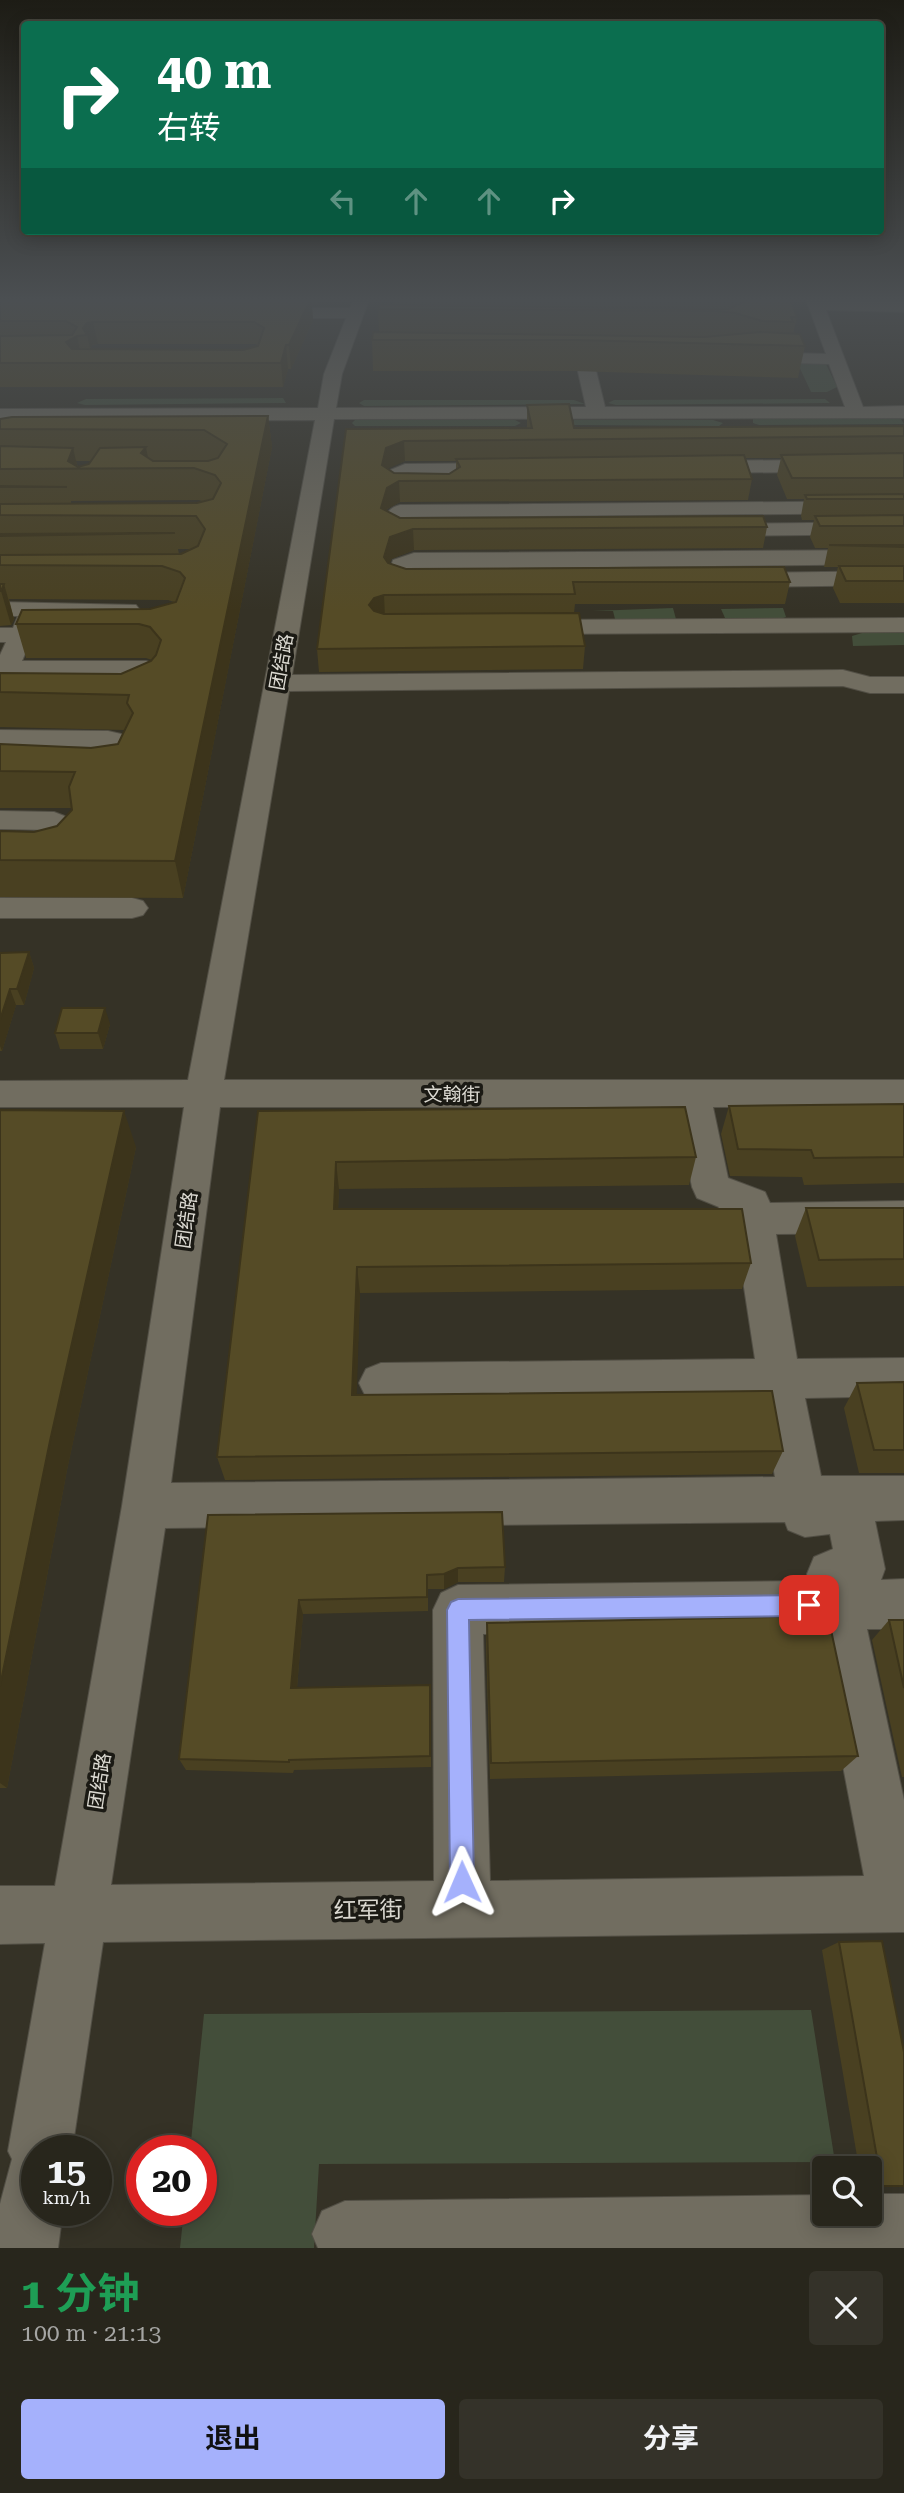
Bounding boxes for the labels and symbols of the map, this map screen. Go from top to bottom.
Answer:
street label: 团结路 [265,632,298,692]
street label: 文翰街 [423,1083,481,1106]
street label: 团结路 [171,1190,202,1250]
pin [779,1575,839,1635]
street label: 团结路 [84,1751,115,1811]
position arrow [425,1845,499,1919]
street label: 红军街 [333,1896,403,1925]
speed limit sign: 20 [126,2135,217,2226]

